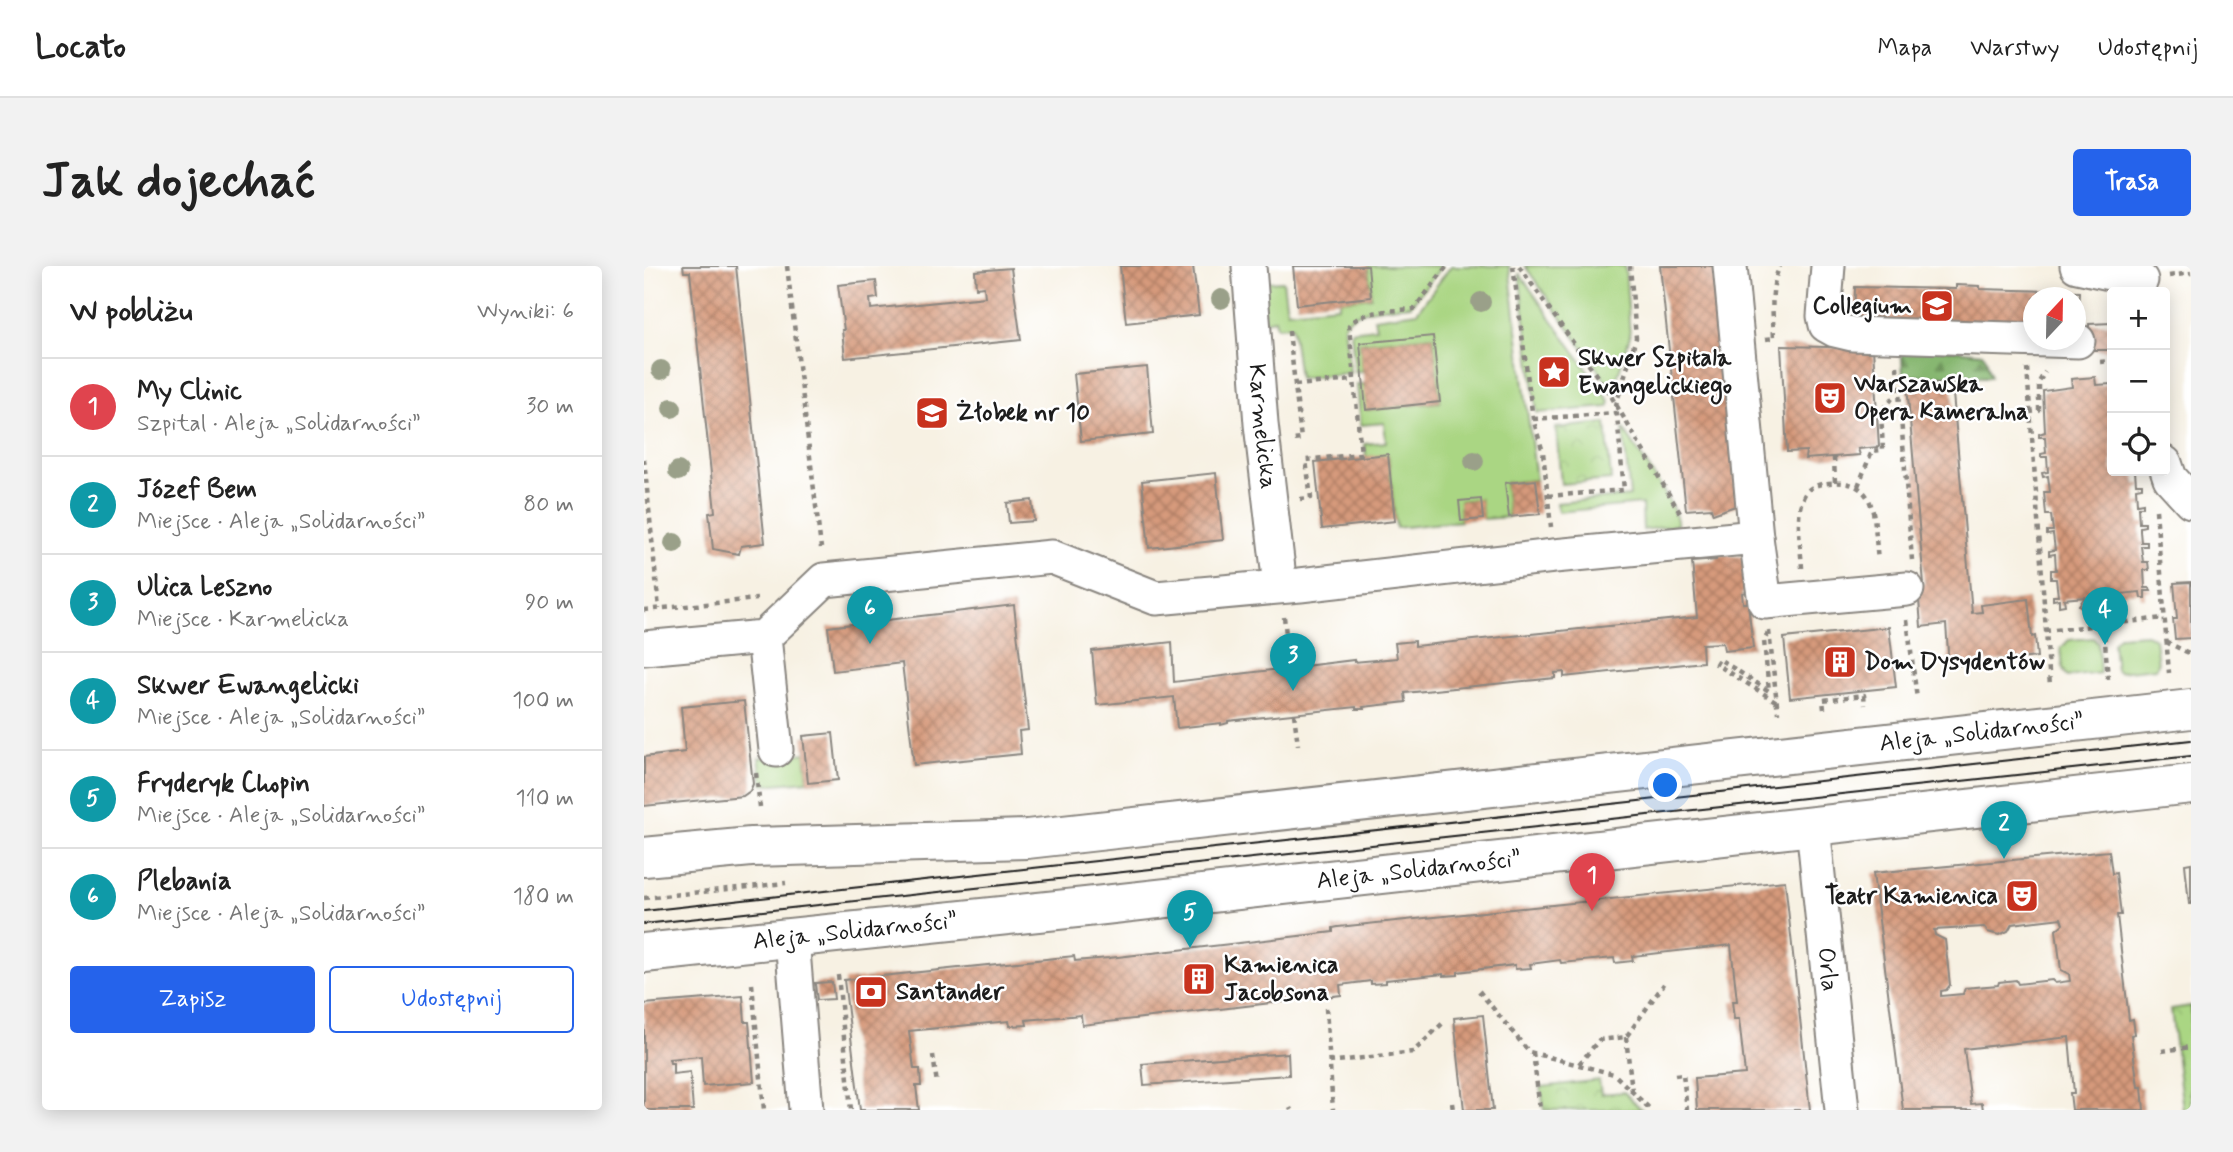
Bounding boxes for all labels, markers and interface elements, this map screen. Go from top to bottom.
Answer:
text: Locato [35,26,126,70]
text: Mapa [1877,33,1932,64]
text: Warstwy [1970,33,2060,64]
text: Udostępnij [2098,33,2198,64]
button: Trasa [2073,149,2191,216]
text: Jak dojechać [42,150,315,215]
school or university icon: Collegium [1918,287,1956,325]
north arrow [2023,287,2086,350]
map controls [2107,287,2170,476]
button: + [2107,287,2170,350]
place label: Collegium [1813,291,1912,323]
text: W pobliżu [70,292,193,331]
text: Wyniki: 6 [477,297,574,327]
place label: Skwer Szpitala Ewangelickiego [1578,343,1732,405]
button: − [2107,350,2170,413]
place icon: Skwer Szpitala Ewangelickiego [1535,353,1573,391]
street label: Karmelicka [1241,363,1284,491]
place label: Warszawska Opera Kameralna [1853,369,2029,428]
text: My Clinic [137,375,242,409]
theatre icon: Warszawska Opera Kameralna [1811,379,1849,417]
text: 1 [88,392,98,422]
text: 30 m [526,392,574,422]
school or university icon: Żłobek nr 10 [913,394,951,432]
place label: Żłobek nr 10 [956,398,1090,429]
text: Szpital · Aleja „Solidarności” [137,409,421,439]
button: locate [2107,413,2170,476]
text: Józef Bem [137,473,257,507]
text: 2 [87,490,99,520]
text: 80 m [523,490,574,520]
text: Miejsce · Aleja „Solidarności” [137,507,425,537]
text: Ulica Leszno [137,571,272,605]
pin: 6 [847,586,893,644]
pin: 4 [2082,587,2128,645]
text: 3 [88,588,98,618]
text: 90 m [525,588,574,618]
text: Miejsce · Karmelicka [137,605,349,635]
pin: 3 [1270,633,1316,691]
building icon: Dom Dysydentów [1821,643,1859,681]
place label: Dom Dysydentów [1864,647,2045,678]
text: Skwer Ewangelicki [137,669,359,703]
text: 4 [86,686,100,716]
text: 100 m [512,686,574,716]
text: Miejsce · Aleja „Solidarności” [137,703,425,733]
street label: Aleja „Solidarności” [1878,706,2085,759]
text: Fryderyk Chopin [137,767,310,801]
your location [1648,768,1682,802]
text: 5 [86,784,100,814]
text: 110 m [515,784,574,814]
text: Miejsce · Aleja „Solidarności” [137,801,425,831]
pin: 2 [1981,801,2027,859]
street label: Aleja „Solidarności” [1315,843,1522,897]
pin: 1 [1569,853,1615,911]
text: Plebania [137,865,232,899]
theatre icon: Teatr Kamienica [2003,877,2041,915]
place label: Teatr Kamienica [1825,881,1998,912]
text: 6 [87,882,99,912]
text: 180 m [513,882,574,912]
pin: 5 [1167,890,1213,948]
text: Miejsce · Aleja „Solidarności” [137,899,425,929]
street label: Aleja „Solidarności” [751,905,959,957]
street label: Orla [1810,946,1845,993]
place label: Kamienica Jacobsona [1224,950,1339,1009]
building icon: Kamienica Jacobsona [1180,960,1218,998]
button: Zapisz [70,966,315,1033]
button: Udostępnij [329,966,574,1033]
bank icon: Santander [852,973,890,1011]
place label: Santander [896,977,1005,1008]

